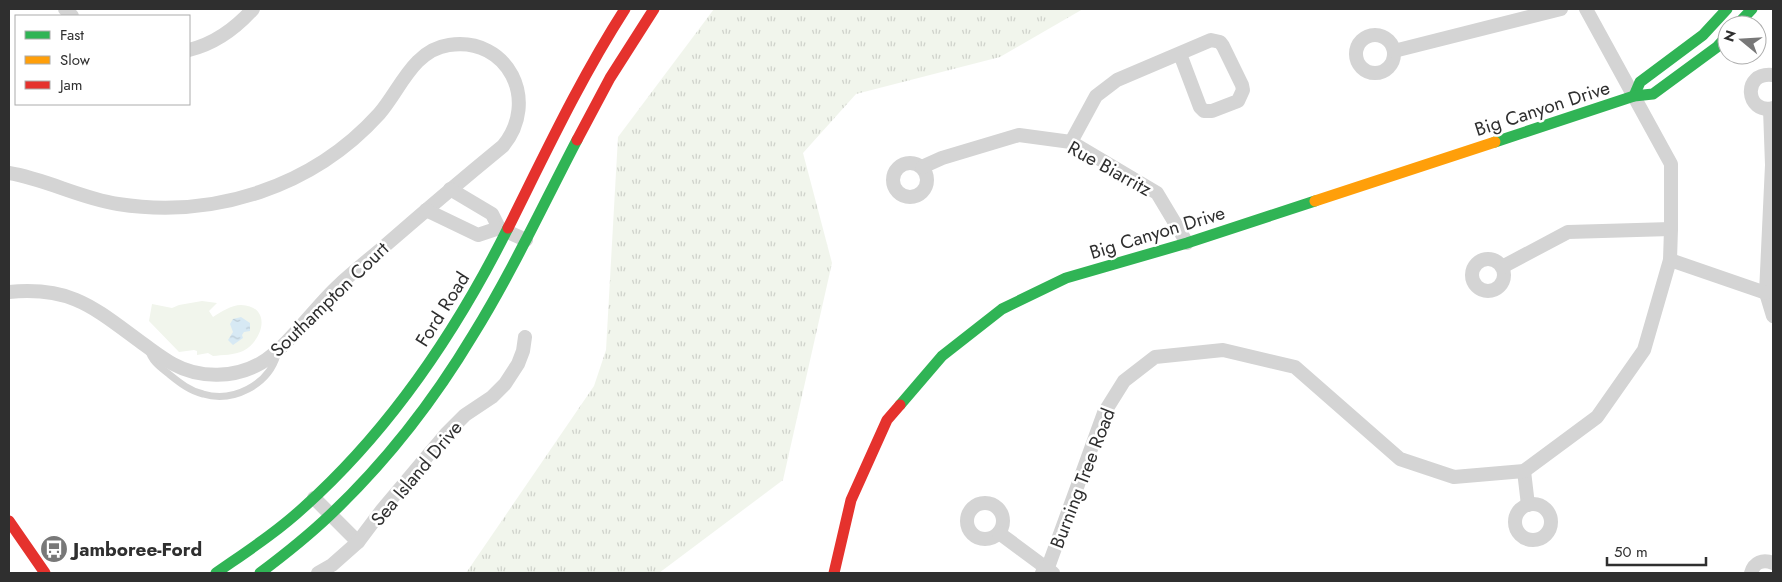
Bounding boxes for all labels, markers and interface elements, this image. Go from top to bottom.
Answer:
legend [15,15,190,105]
north arrow [1717,15,1767,65]
text: Fast [60,24,84,46]
text: N [1718,28,1741,44]
text: Slow [60,49,91,71]
text: Jam [58,74,83,96]
street label: Big Canyon Drive [1471,74,1613,143]
street label: Rue Biarritz [1063,134,1157,203]
street label: Big Canyon Drive [1086,199,1228,266]
street label: Southampton Court [264,235,395,363]
street label: Ford Road [409,267,476,352]
street label: Burning Tree Road [1043,404,1122,552]
street label: Sea Island Drive [364,415,469,532]
bus stop icon: Jamboree-Ford [39,534,69,564]
scale bar [1607,534,1706,566]
place label: Jamboree-Ford [69,536,202,563]
text: 50 m [1614,541,1648,563]

